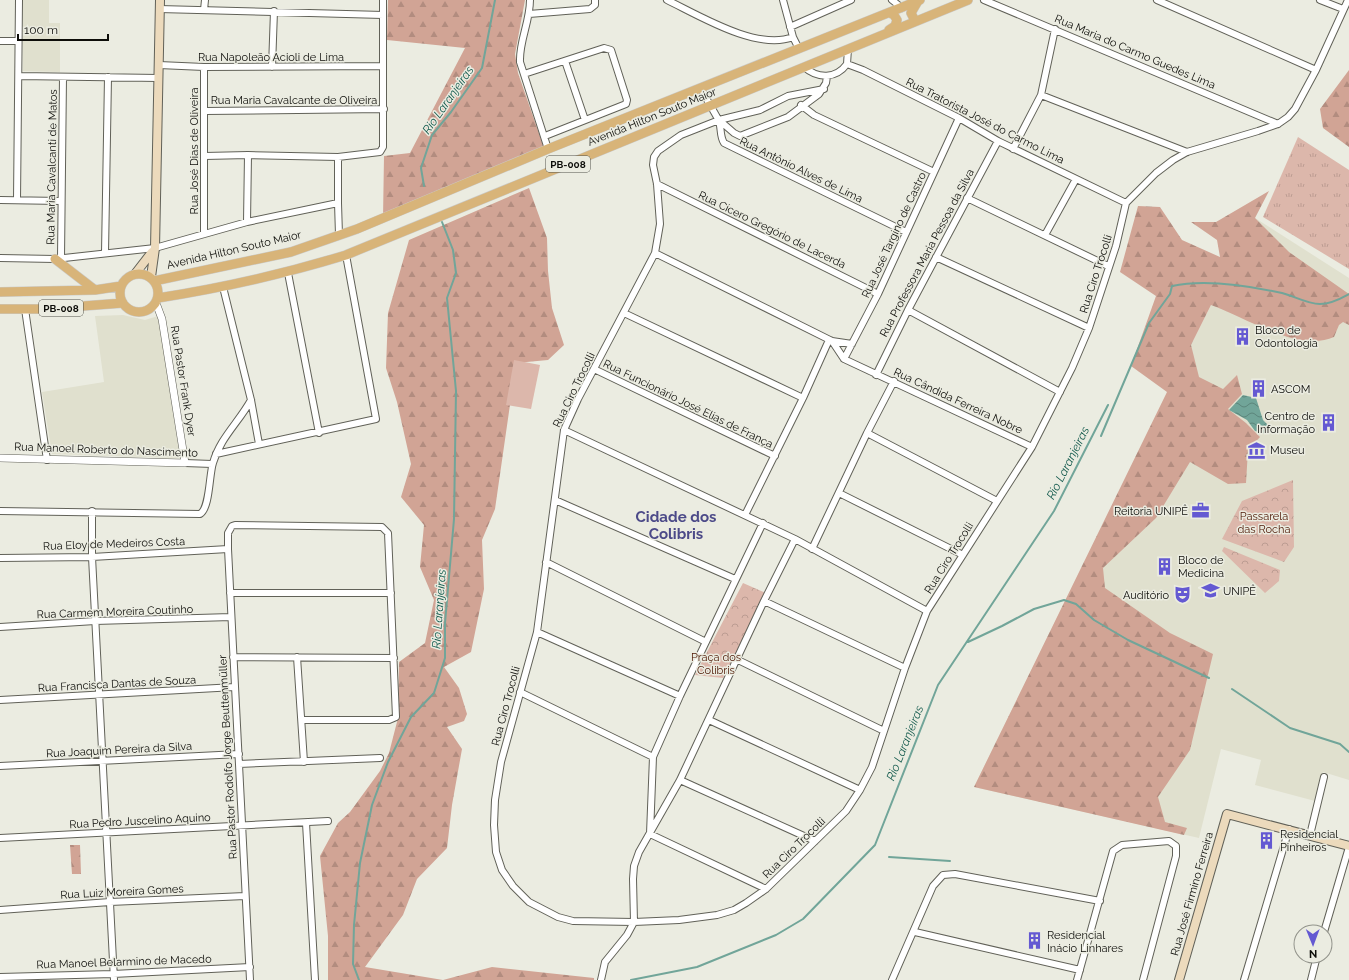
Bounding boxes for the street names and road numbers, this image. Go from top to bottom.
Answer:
street label: Rua Maria do Carmo Guedes Lima [1053,12,1217,92]
street label: Rua Napoleão Acioli de Lima [198,51,344,64]
street label: Rua Tratorista José do Carmo Lima [904,75,1066,167]
street label: Avenida Hilton Souto Maior [586,85,718,149]
street label: Rua José Dias de Oliveira [188,88,201,214]
street label: Rua Maria Cavalcanti de Matos [44,89,60,245]
street label: Rua Maria Cavalcante de Oliveira [211,94,377,107]
street label: Rua Antônio Alves de Lima [737,134,865,206]
road number: PB-008 [546,156,590,172]
street label: Rua Professora Maria Pessoa da Silva [877,167,977,339]
street label: Rua José Targino de Castro [859,170,929,300]
street label: Rua Cícero Gregório de Lacerda [696,189,848,271]
street label: Avenida Hilton Souto Maior [166,228,303,272]
street label: Rua Ciro Trocolli [1077,233,1115,315]
road number: PB-008 [39,300,83,316]
street label: Rua Pastor Frank Dyer [168,325,198,437]
street label: Rua Ciro Trocolli [550,350,598,430]
street label: Rua Funcionário José Elias de França [601,357,775,451]
street label: Rua Cândida Ferreira Nobre [891,365,1025,437]
street label: Rua Manoel Roberto do Nascimento [14,440,199,460]
street label: Rua Ciro Trocolli [922,520,976,596]
street label: Rua Eloy de Medeiros Costa [43,535,185,553]
street label: Rua Carmem Moreira Coutinho [36,603,194,621]
street label: Rua Pastor Rodolfo Jorge Beuttenmüller [216,654,240,859]
street label: Rua Ciro Trocolli [489,665,523,747]
street label: Rua Francisca Dantas de Souza [37,673,197,695]
street label: Rua Joaquim Pereira da Silva [46,740,192,760]
street label: Rua Pedro Juscelino Aquino [69,811,211,831]
street label: Rua Ciro Trocolli [760,815,828,881]
street label: Rua José Firmino Ferreira [1168,831,1216,957]
street label: Rua Luiz Moreira Gomes [60,882,184,902]
street label: Rua Manoel Belarmino de Macedo [36,952,212,972]

